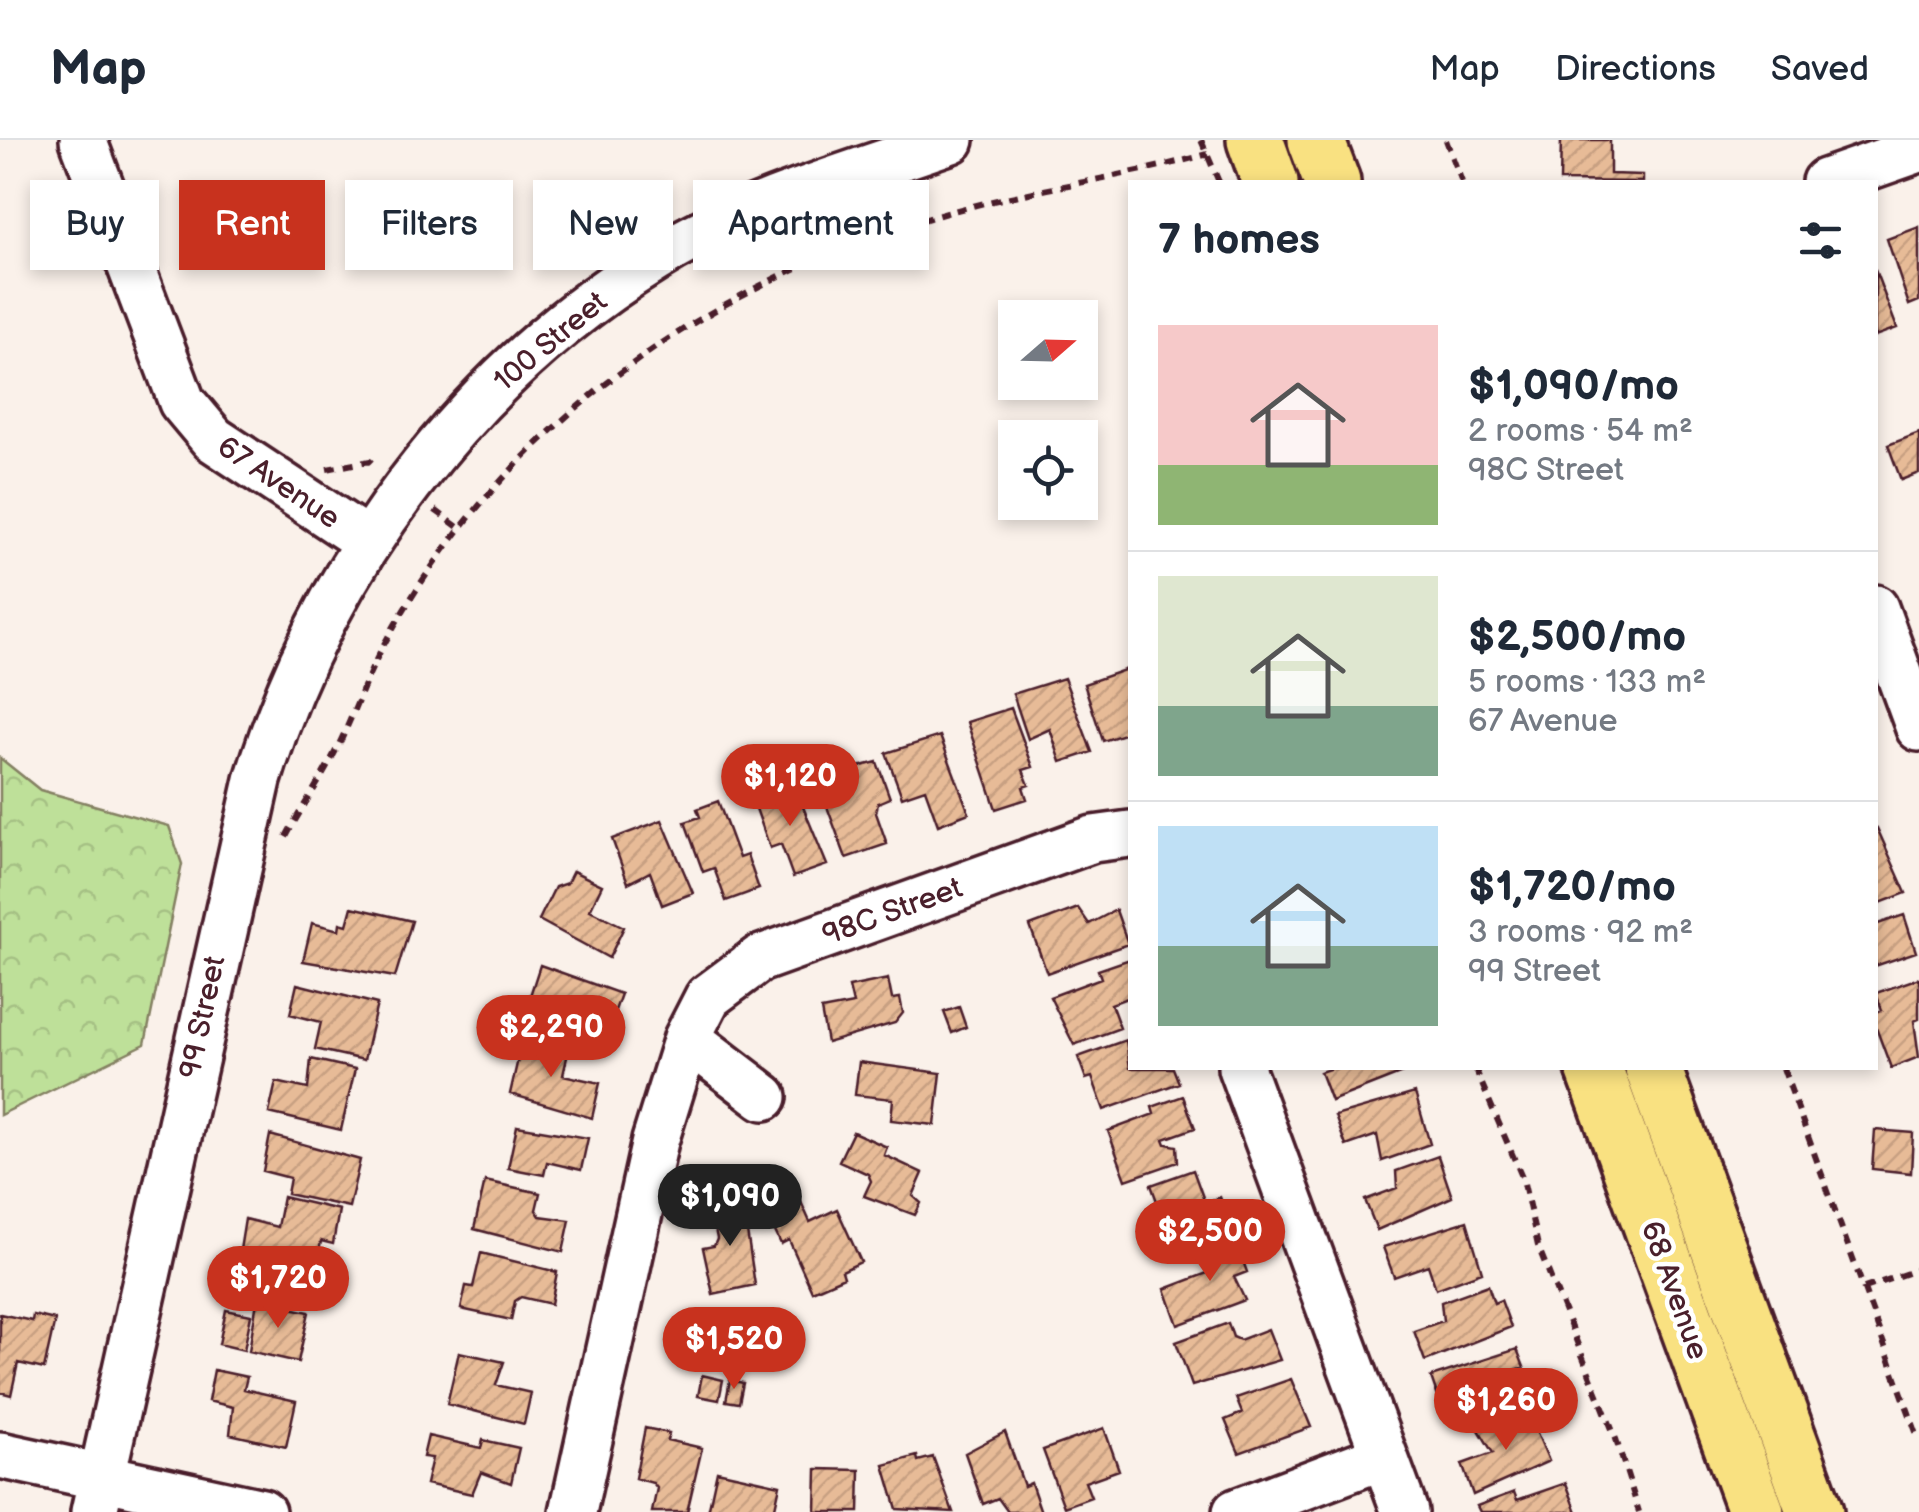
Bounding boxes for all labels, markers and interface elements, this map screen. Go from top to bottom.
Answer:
text: Map [50,41,146,98]
text: Map [1430,48,1500,91]
text: Directions [1555,48,1716,91]
text: Saved [1771,48,1869,91]
chip: Buy [30,180,159,270]
chip: Rent [179,180,325,270]
chip: Filters [345,180,513,270]
chip: New [533,180,673,270]
chip: Apartment [693,180,929,270]
icon: filters [1793,213,1848,268]
text: 7 homes [1158,215,1320,266]
street label: 100 Street [487,284,615,400]
north arrow [998,300,1098,400]
map controls [998,300,1098,520]
text: $1,090/mo [1468,361,1679,412]
icon: home [1238,365,1358,485]
text: 2 rooms · 54 m² [1468,412,1693,451]
button: locate [998,420,1098,520]
street label: 67 Avenue [210,429,347,537]
text: 98C Street [1468,451,1624,490]
text: $2,500/mo [1468,612,1686,663]
icon: home [1238,616,1358,736]
text: 5 rooms · 133 m² [1468,663,1706,702]
text: 67 Avenue [1468,702,1617,741]
pin: $1,120 [709,744,871,829]
text: $1,120 [743,757,837,796]
text: $1,720/mo [1468,862,1676,913]
icon: home [1238,866,1358,986]
street label: 98C Street [818,870,967,954]
text: 3 rooms · 92 m² [1468,913,1693,952]
text: 99 Street [1468,952,1601,991]
street label: 99 Street [172,953,234,1082]
pin: $2,290 [470,995,632,1080]
text: $2,290 [498,1008,604,1047]
pin: $1,090 [649,1164,811,1249]
text: $1,090 [680,1177,780,1216]
pin: $2,500 [1129,1199,1291,1284]
text: $2,500 [1157,1212,1263,1251]
street label: 68 Avenue [1632,1216,1716,1364]
pin: $1,720 [197,1246,359,1331]
text: $1,720 [229,1259,327,1298]
pin: $1,520 [653,1307,815,1392]
text: $1,520 [685,1320,783,1359]
pin: $1,260 [1425,1368,1587,1453]
text: $1,260 [1456,1381,1556,1420]

